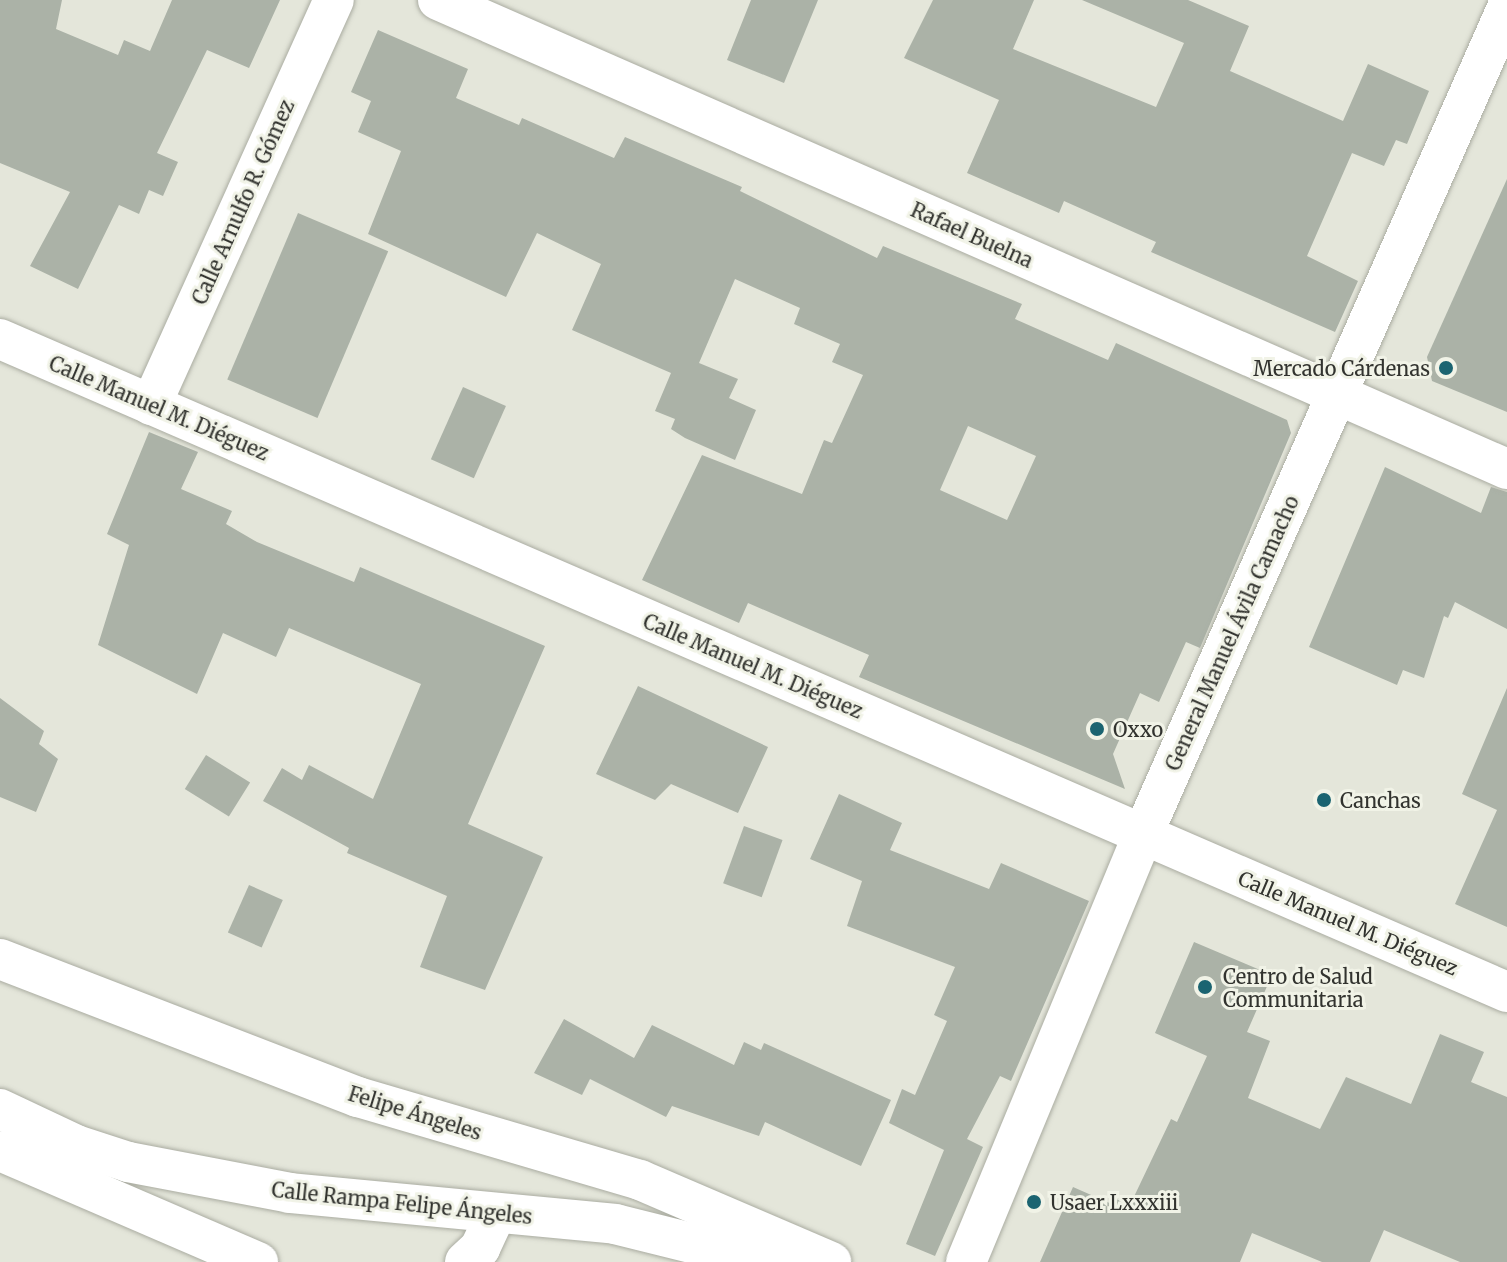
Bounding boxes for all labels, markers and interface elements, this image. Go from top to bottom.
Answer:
street label: Calle Arnulfo R. Gómez [187,96,299,308]
street label: Rafael Buelna [907,197,1037,273]
street label: Calle Manuel M. Diéguez [46,351,272,465]
place label: Mercado Cárdenas [1253,356,1430,380]
marker: Mercado Cárdenas [1437,359,1455,377]
street label: General Manuel Ávila Camacho [1160,492,1304,774]
street label: Calle Manuel M. Diéguez [640,609,866,723]
place label: Oxxo [1113,717,1163,741]
marker: Oxxo [1088,720,1106,738]
place label: Canchas [1340,788,1421,812]
marker: Canchas [1315,791,1333,809]
street label: Calle Manuel M. Diéguez [1235,866,1461,980]
place label: Centro de Salud Communitaria [1223,964,1373,1011]
marker: Centro de Salud Communitaria [1194,976,1216,998]
street label: Felipe Ángeles [345,1081,485,1145]
street label: Calle Rampa Felipe Ángeles [270,1177,534,1229]
place label: Usaer Lxxxiii [1050,1190,1178,1214]
marker: Usaer Lxxxiii [1025,1193,1043,1211]

